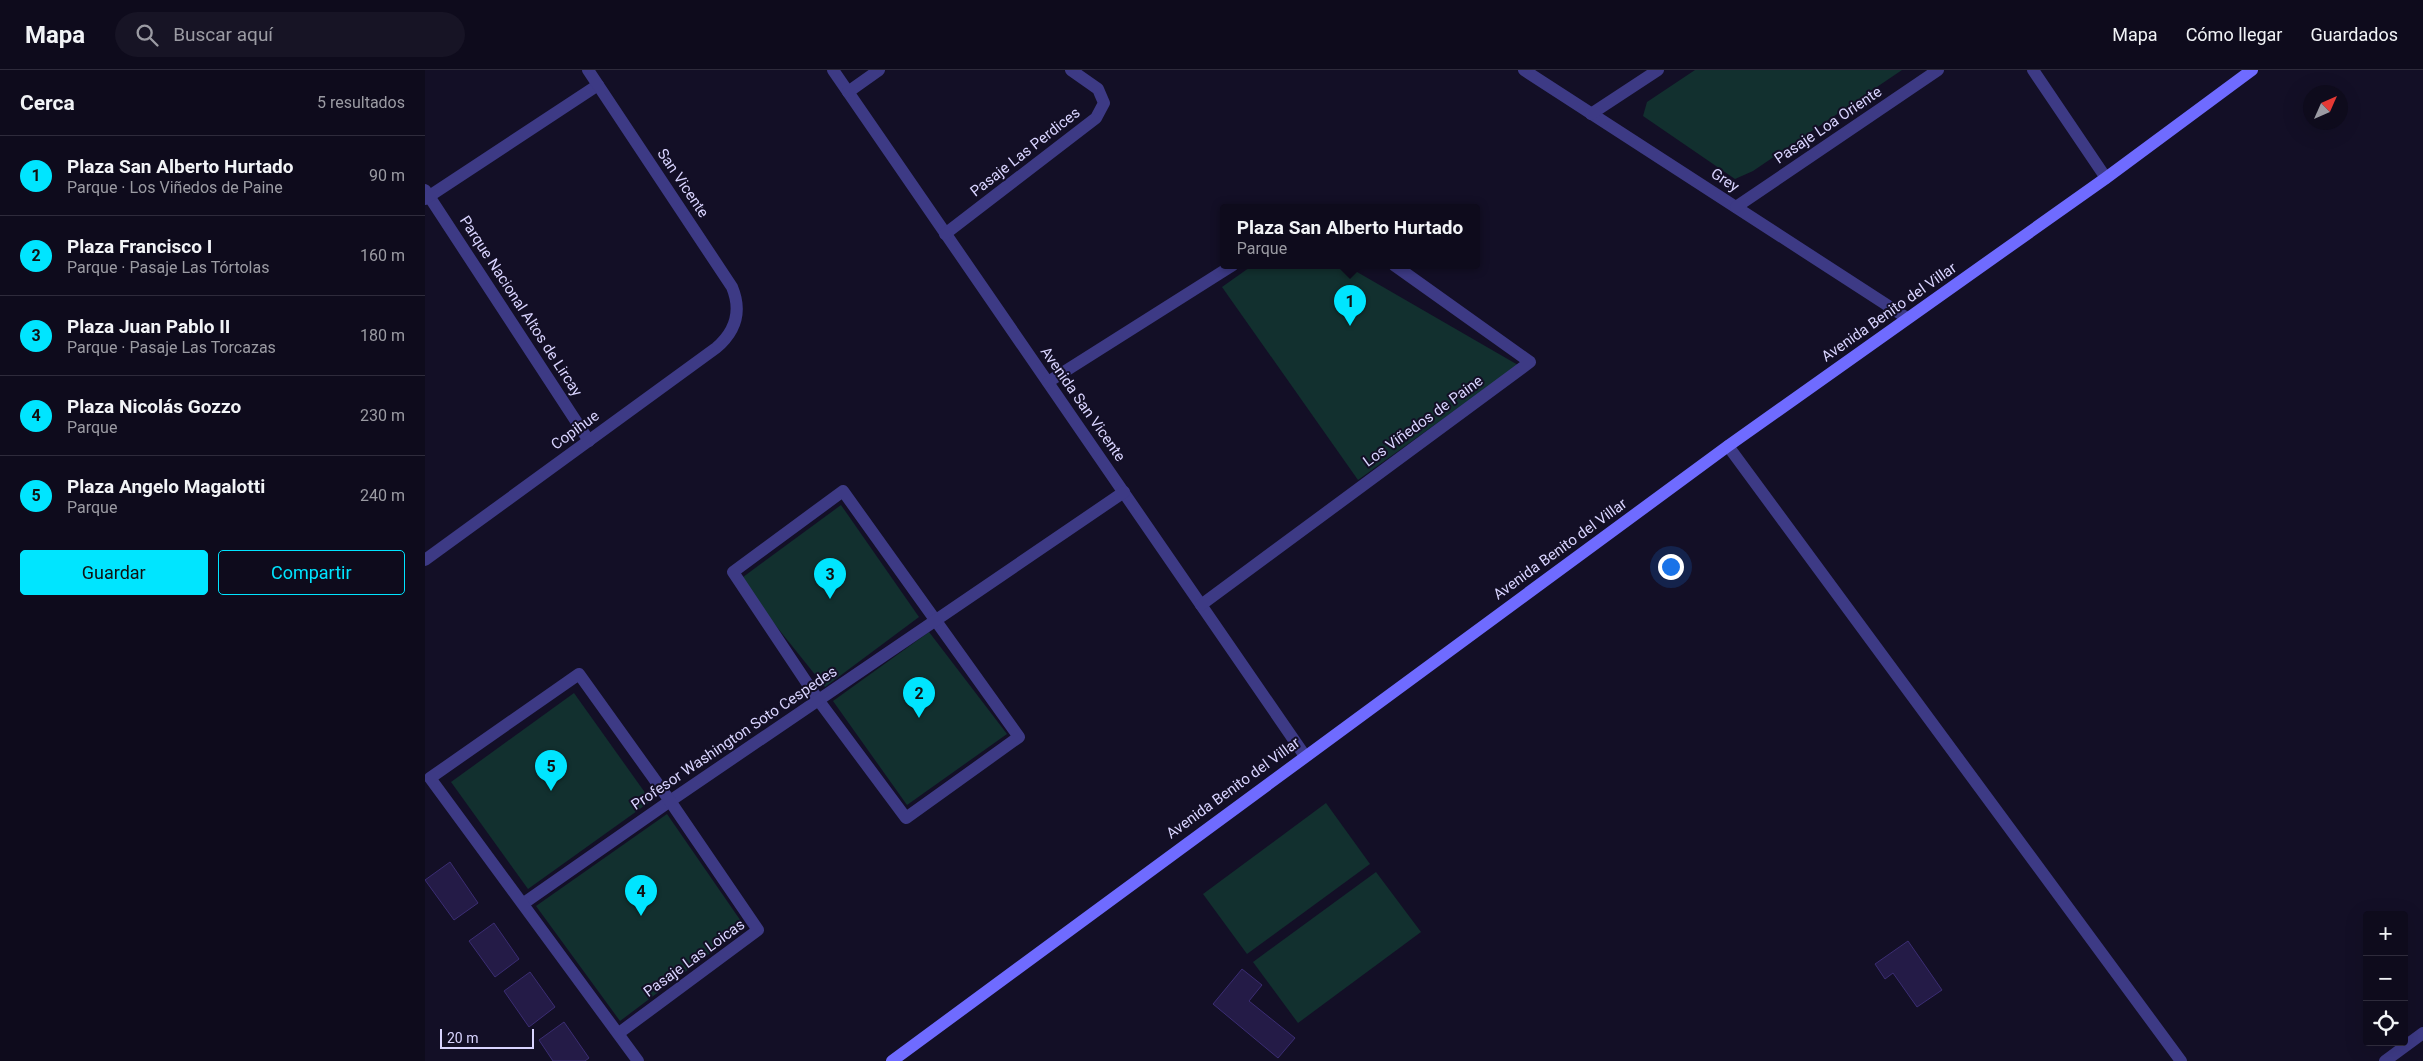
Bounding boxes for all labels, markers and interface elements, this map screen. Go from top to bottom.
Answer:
search box [115,12,465,57]
text: Mapa [25,21,85,49]
icon: search [133,21,161,49]
text: Buscar aquí [173,23,273,46]
text: Mapa [2112,24,2158,45]
text: Cómo llegar [2186,24,2282,45]
text: Guardados [2310,24,2398,45]
street label: Pasaje Loa Oriente [1771,82,1885,168]
north arrow [2303,85,2348,130]
text: Cerca [20,91,75,115]
text: 5 resultados [317,93,405,112]
street label: Pasaje Las Perdices [967,104,1083,200]
street label: San Vicente [653,145,713,221]
text: Plaza San Alberto Hurtado [67,155,294,178]
street label: Grey [1707,164,1743,196]
text: 1 [31,166,41,185]
text: 90 m [369,166,405,185]
text: Parque · Los Viñedos de Paine [67,178,283,197]
popup [1220,204,1480,269]
street label: Parque Nacional Altos de Lircay [456,212,586,400]
text: Plaza San Alberto Hurtado [1237,216,1463,239]
text: Plaza Francisco I [67,235,212,258]
text: Parque [1237,239,1287,258]
text: 2 [31,246,41,265]
text: 160 m [360,246,405,265]
text: Parque · Pasaje Las Tórtolas [67,258,269,277]
street label: Avenida Benito del Villar [1818,259,1960,365]
pin: 1 [1334,285,1366,326]
text: Plaza Juan Pablo II [67,315,230,338]
text: 3 [31,326,41,345]
text: 180 m [360,326,405,345]
text: Parque · Pasaje Las Torcazas [67,338,276,357]
street label: Avenida San Vicente [1037,343,1129,465]
street label: Los Viñedos de Paine [1360,372,1486,470]
text: Plaza Nicolás Gozzo [67,395,241,418]
text: 4 [31,406,41,425]
text: 230 m [360,406,405,425]
street label: Copihue [548,407,603,453]
text: Parque [67,418,117,437]
text: Plaza Angelo Magalotti [67,475,265,498]
text: 5 [31,486,41,505]
text: 240 m [360,486,405,505]
street label: Avenida Benito del Villar [1490,495,1630,603]
text: Parque [67,498,117,517]
button: Guardar [20,550,208,595]
button: Compartir [218,550,405,595]
your location [1658,554,1684,580]
pin: 3 [814,558,846,599]
street label: Profesor Washington Soto Cespedes [628,662,840,814]
pin: 2 [903,677,935,718]
street label: Avenida Benito del Villar [1163,734,1303,842]
pin: 5 [535,750,567,791]
pin: 4 [625,875,657,916]
map controls [2363,911,2408,1046]
button: + [2363,911,2408,956]
street label: Pasaje Las Loicas [640,915,748,1001]
button: − [2363,956,2408,1001]
button: locate [2363,1001,2408,1046]
scale bar [440,1026,534,1049]
text: 20 m [447,1030,479,1046]

